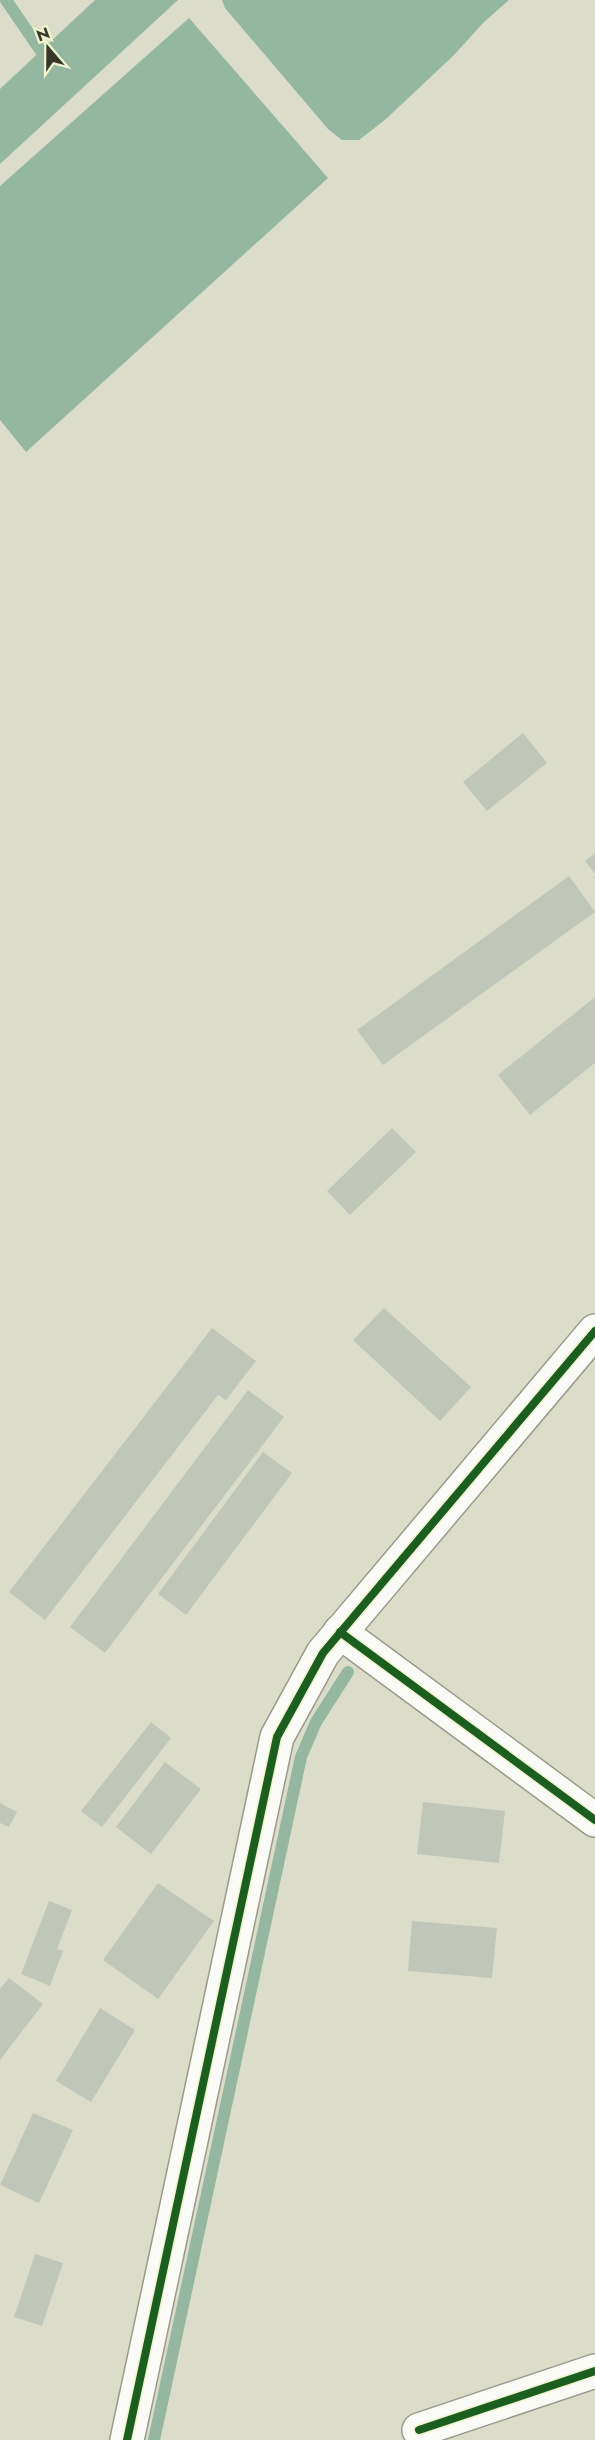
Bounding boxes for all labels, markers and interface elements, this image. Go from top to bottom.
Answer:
north arrow [18,18,78,78]
text: N [33,21,53,47]

